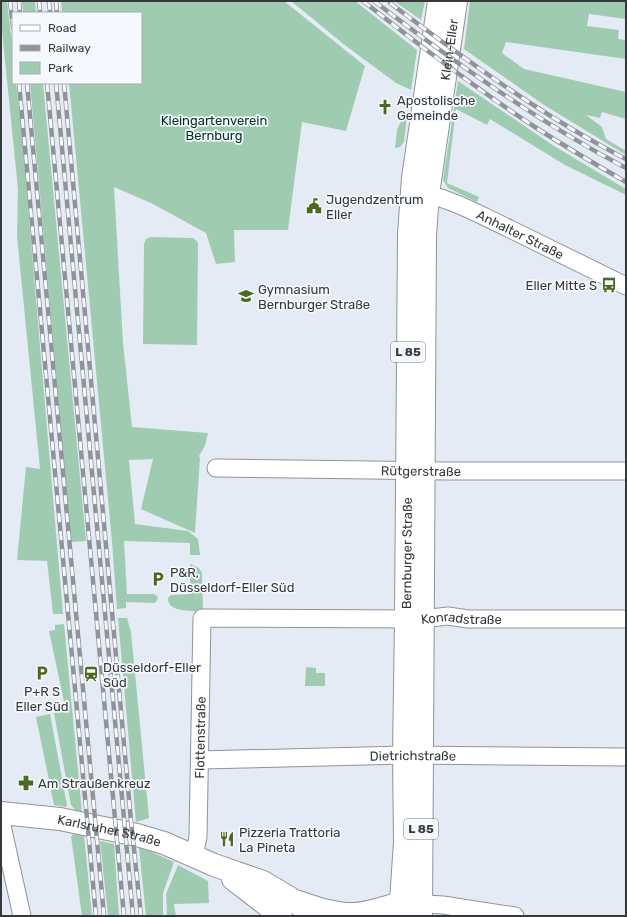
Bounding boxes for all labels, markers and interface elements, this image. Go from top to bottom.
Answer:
legend [12,12,142,84]
street label: Klein-Eller [437,18,461,81]
text: Road [48,21,76,35]
text: Railway [48,41,91,55]
text: Park [48,61,74,75]
place label: Apostolische Gemeinde [397,93,475,123]
church icon: Apostolische Gemeinde [376,98,394,116]
park label: Kleingartenverein Bernburg [161,113,267,144]
place label: Jugendzentrum Eller [326,192,424,222]
public building icon: Jugendzentrum Eller [305,197,323,215]
street label: Anhalter Straße [474,207,566,262]
bus stop icon: Eller Mitte S [600,276,618,294]
place label: Eller Mitte S [526,278,597,293]
place label: Gymnasium Bernburger Straße [258,282,370,313]
school or university icon: Gymnasium Bernburger Straße [237,287,255,305]
road number: L 85 [391,342,425,362]
street label: Rütgerstraße [381,463,461,479]
street label: Bernburger Straße [399,497,415,609]
place label: P&R, Düsseldorf-Eller Süd [170,565,294,595]
parking icon: P&R, Düsseldorf-Eller Süd [149,570,167,588]
street label: Konradstraße [420,608,502,627]
place label: Düsseldorf-Eller Süd [103,660,201,690]
parking icon: P+R S Eller Süd [33,664,51,682]
station icon: Düsseldorf-Eller Süd [82,665,100,683]
place label: P+R S Eller Süd [16,684,68,714]
street label: Flottenstraße [192,696,208,779]
street label: Dietrichstraße [370,747,456,763]
pharmacy icon: Am Straußenkreuz [17,774,35,792]
place label: Am Straußenkreuz [38,776,151,791]
street label: Karlsruher Straße [56,811,163,849]
road number: L 85 [404,819,438,839]
place label: Pizzeria Trattoria La Pineta [239,825,340,855]
restaurant icon: Pizzeria Trattoria La Pineta [218,830,236,848]

